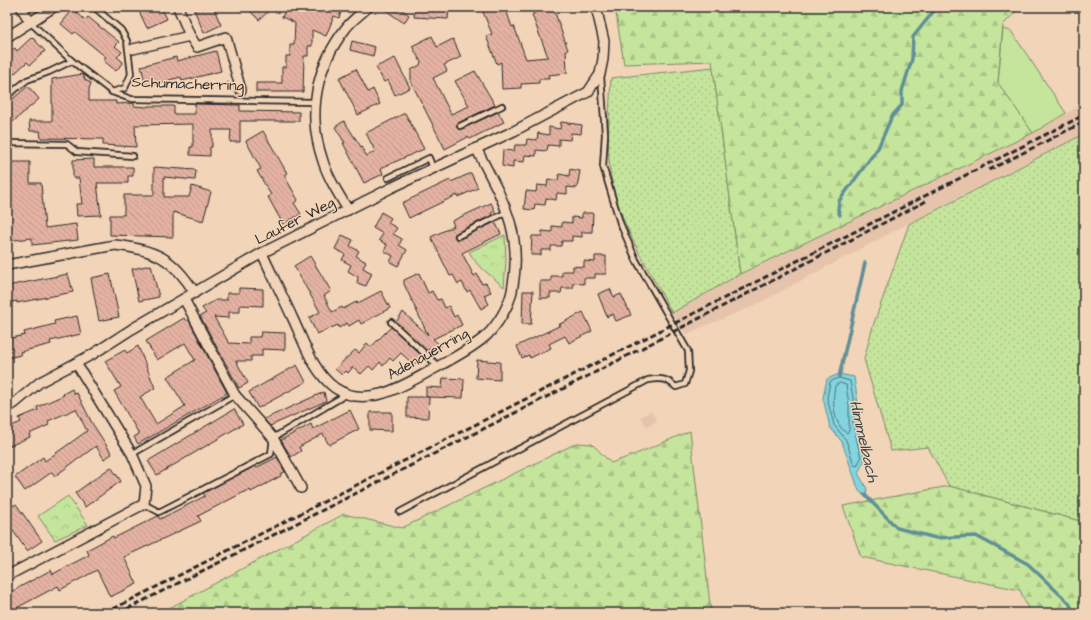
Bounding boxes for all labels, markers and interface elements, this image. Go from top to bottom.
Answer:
street label: Schumacherring [131,72,245,97]
street label: Laufer Weg [252,192,339,251]
street label: Adenauerring [383,323,473,386]
water label: Himmelbach [844,398,884,485]

